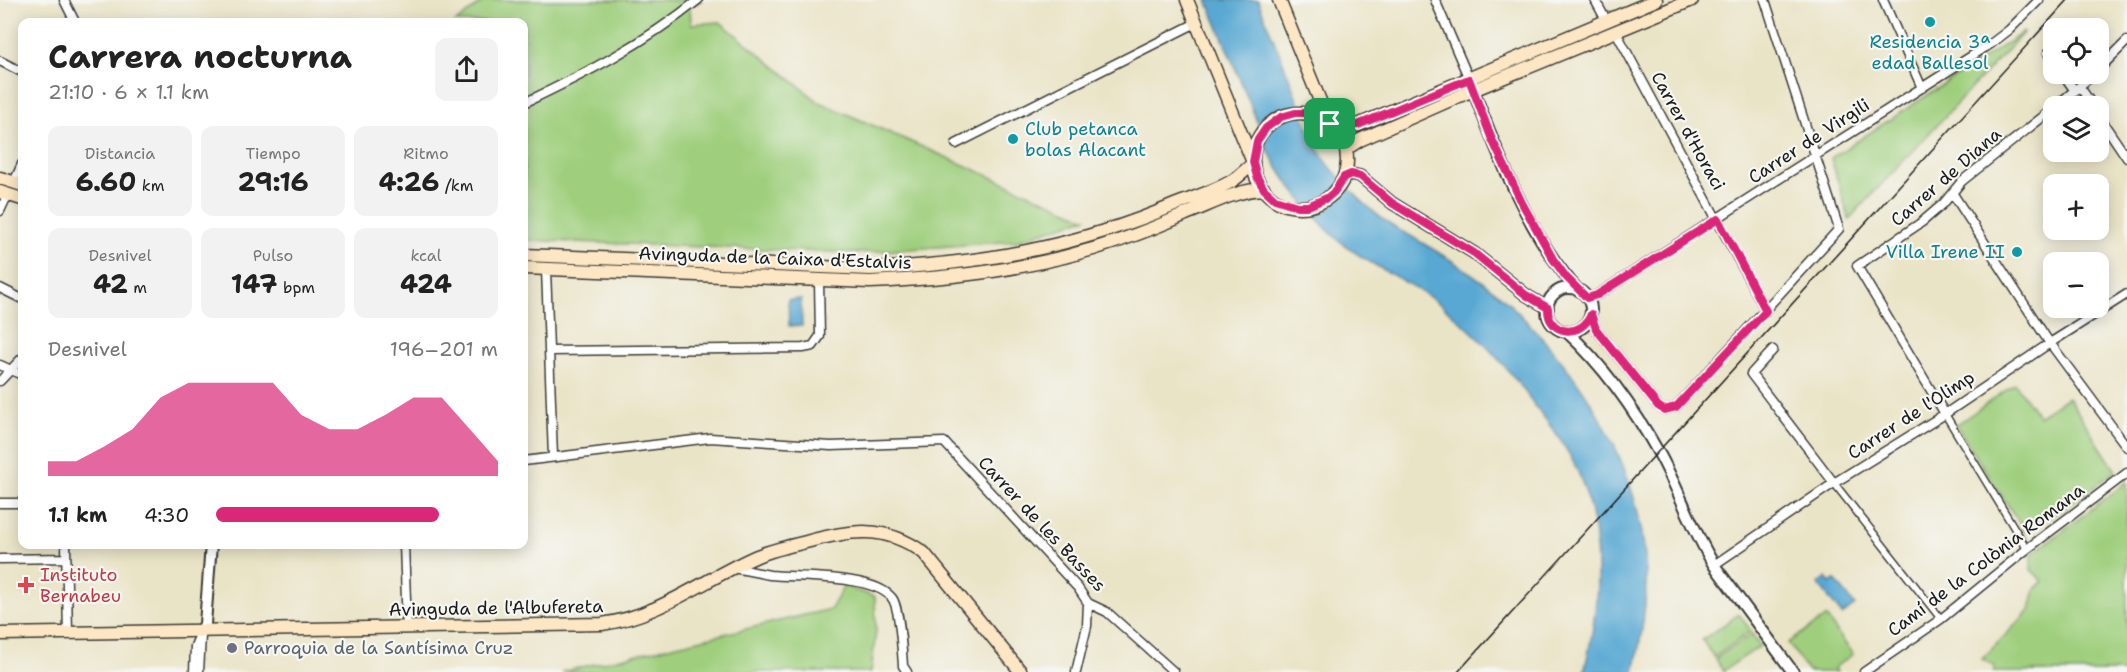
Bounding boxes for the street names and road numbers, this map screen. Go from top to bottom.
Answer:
street label: Carrer d'Horaci [1645,67,1731,195]
street label: Carrer de Virgili [1744,93,1874,189]
street label: Carrer de Diana [1886,122,2006,232]
street label: Avinguda de la Caixa d'Estalvis [638,241,912,275]
street label: Carrer de l'Olimp [1843,365,1979,465]
street label: Carrer de les Basses [973,451,1111,597]
street label: Camí de la Colònia Romana [1883,478,2089,642]
street label: Avinguda de l'Albufereta [389,594,603,622]

